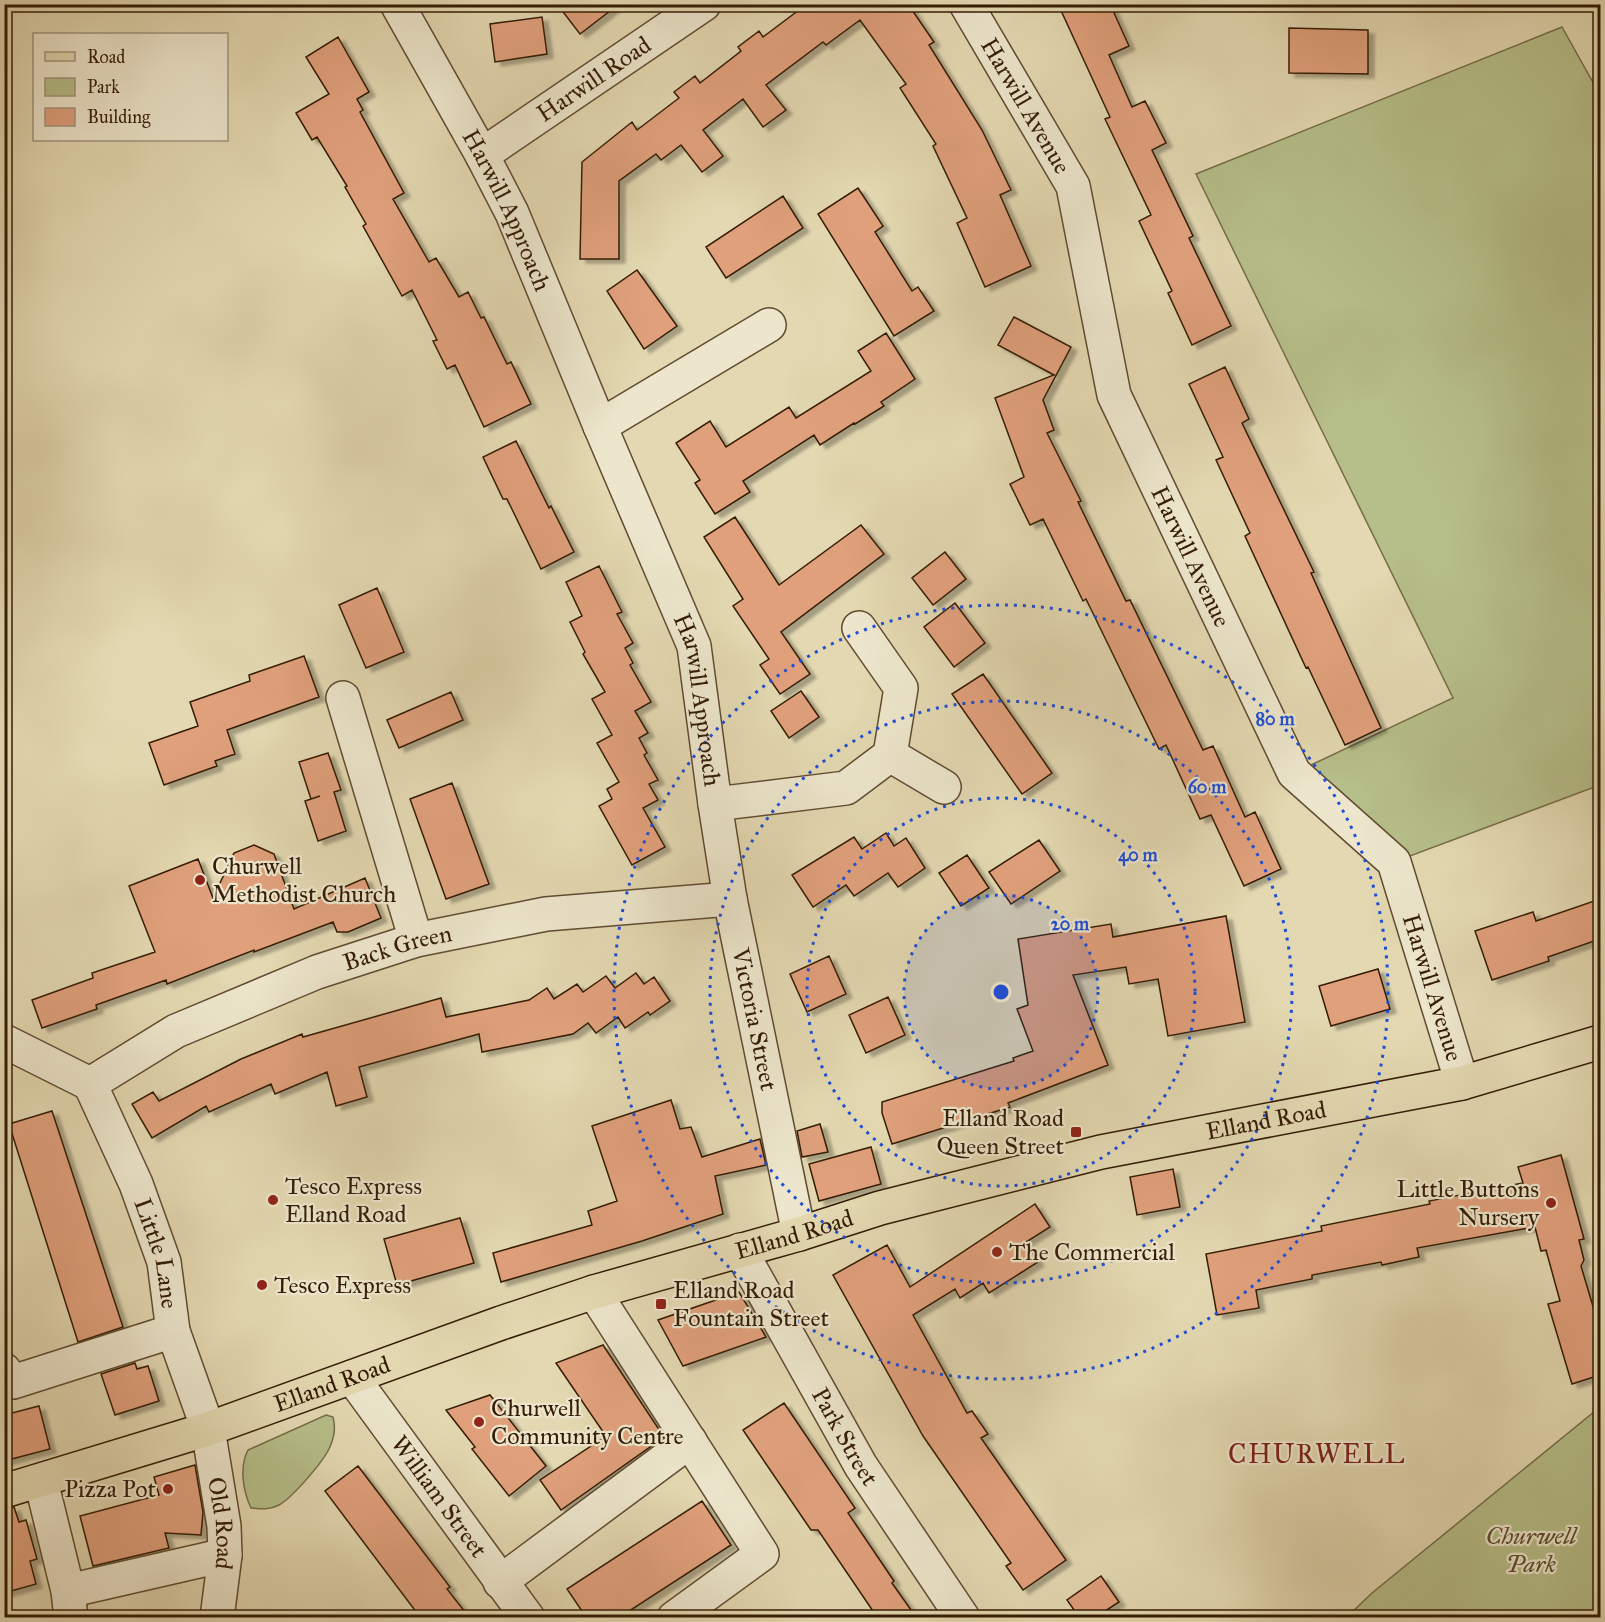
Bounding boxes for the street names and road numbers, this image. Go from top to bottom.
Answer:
street label: Harwill Road [531,30,657,129]
street label: Harwill Avenue [974,32,1077,179]
street label: Harwill Approach [456,124,558,296]
street label: Harwill Avenue [1145,481,1237,632]
street label: Harwill Approach [667,609,728,788]
street label: Harwill Avenue [1396,910,1469,1065]
street label: Back Green [339,918,454,978]
street label: Victoria Street [725,944,784,1094]
street label: Elland Road [1203,1094,1329,1147]
street label: Little Lane [127,1194,185,1310]
street label: Elland Road [732,1203,857,1266]
street label: Elland Road [270,1349,394,1419]
street label: Park Street [805,1382,885,1492]
street label: William Street [385,1429,494,1564]
street label: Old Road [201,1475,240,1571]

